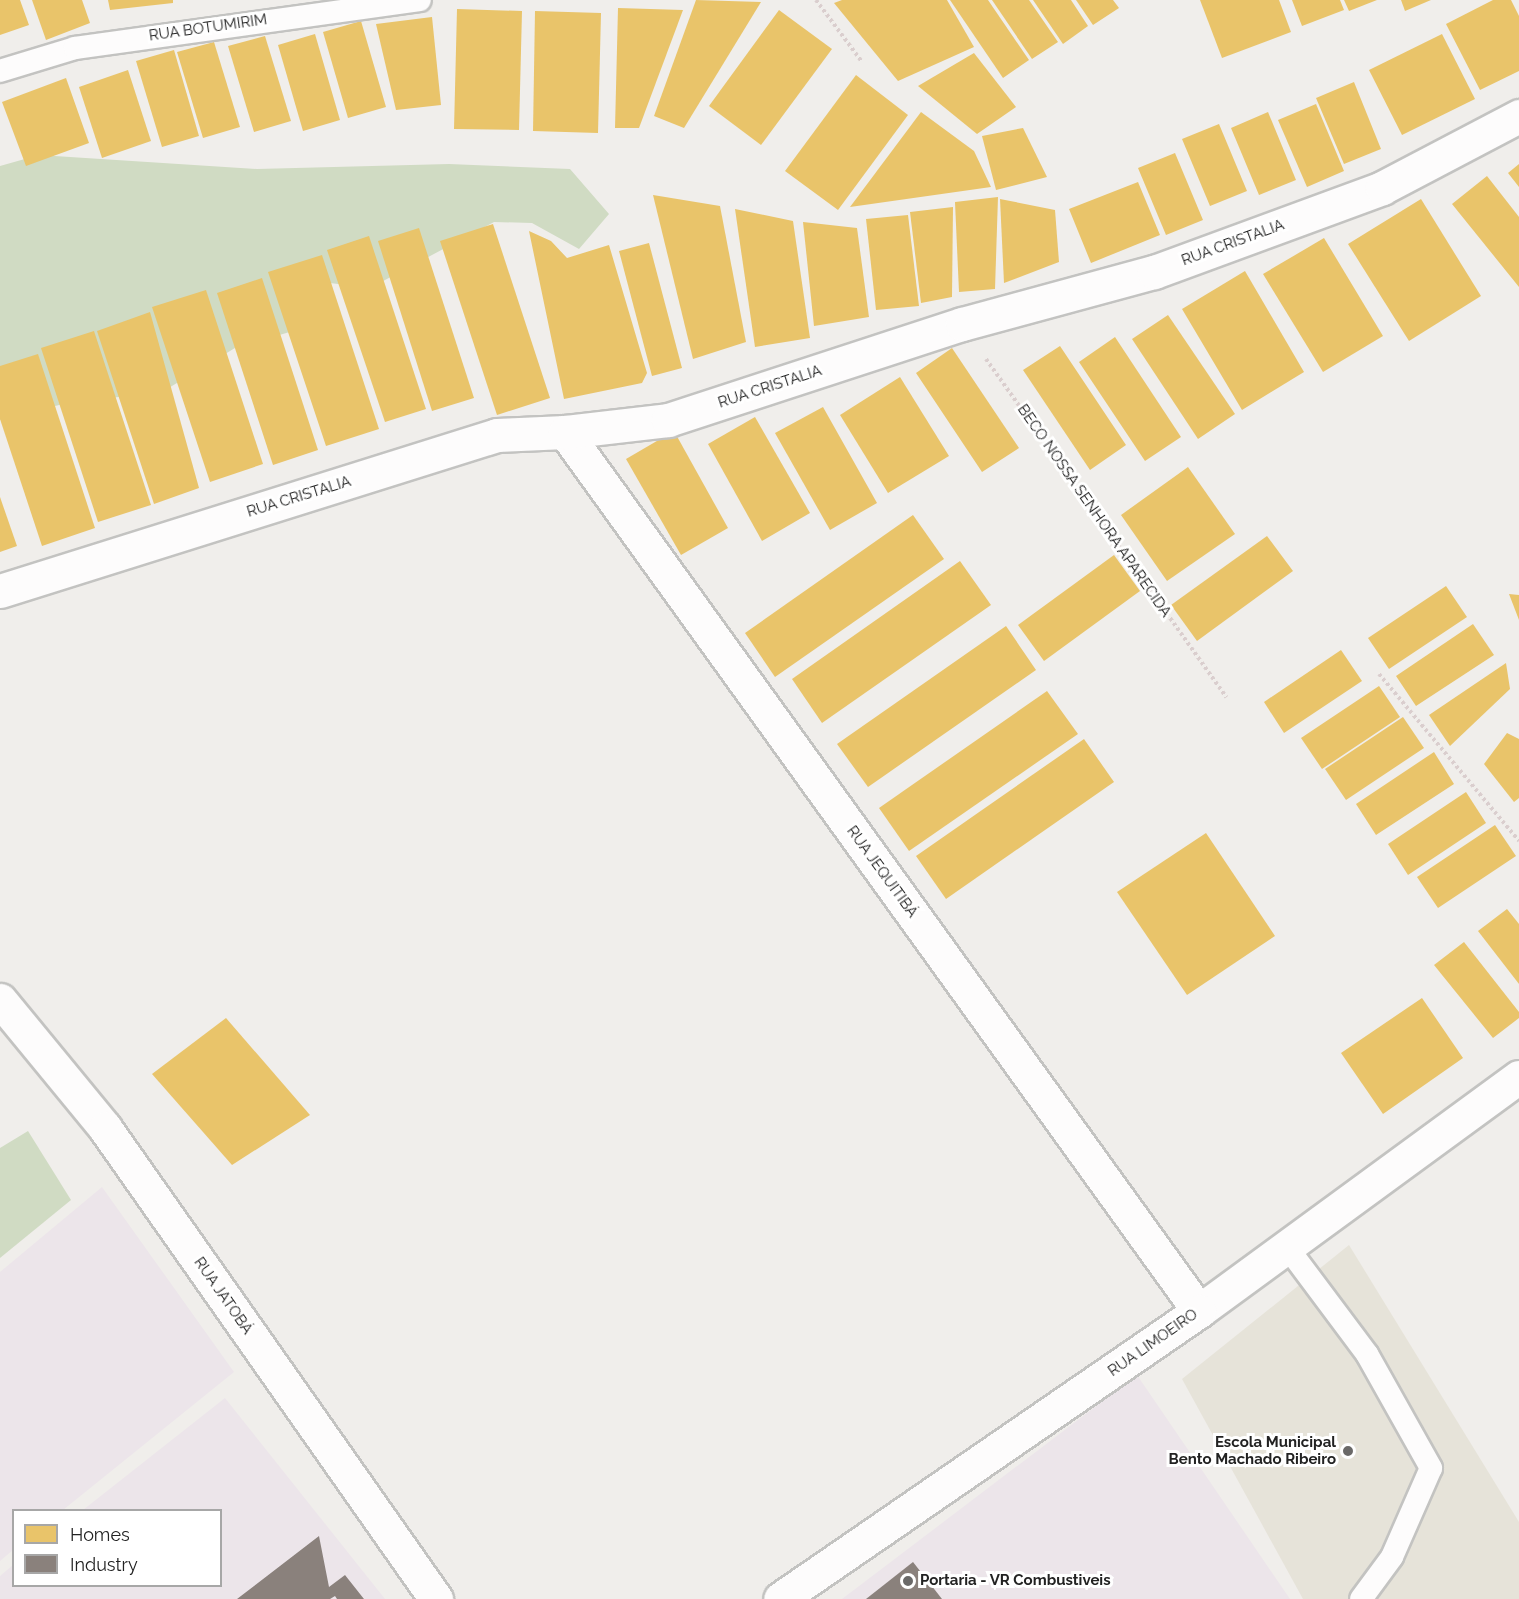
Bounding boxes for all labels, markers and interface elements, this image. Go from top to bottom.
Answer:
street label: RUA BOTUMIRIM [148,11,268,45]
street label: RUA CRISTALIA [1179,216,1287,270]
street label: RUA CRISTALIA [716,362,824,412]
street label: BECO NOSSA SENHORA APARECIDA [1013,401,1175,621]
street label: RUA CRISTALIA [245,473,353,521]
street label: RUA JEQUITIBÁ [842,822,922,922]
street label: RUA JATOBÁ [190,1254,256,1338]
street label: RUA LIMOEIRO [1105,1305,1201,1381]
place label: Escola Municipal Bento Machado Ribeiro [1169,1433,1336,1468]
marker: Escola Municipal Bento Machado Ribeiro [1341,1444,1355,1458]
legend [12,1509,222,1587]
text: Homes [70,1524,130,1545]
text: Industry [70,1554,138,1575]
place label: Portaria - VR Combustiveis [920,1572,1111,1590]
marker: Portaria - VR Combustiveis [901,1574,915,1588]

